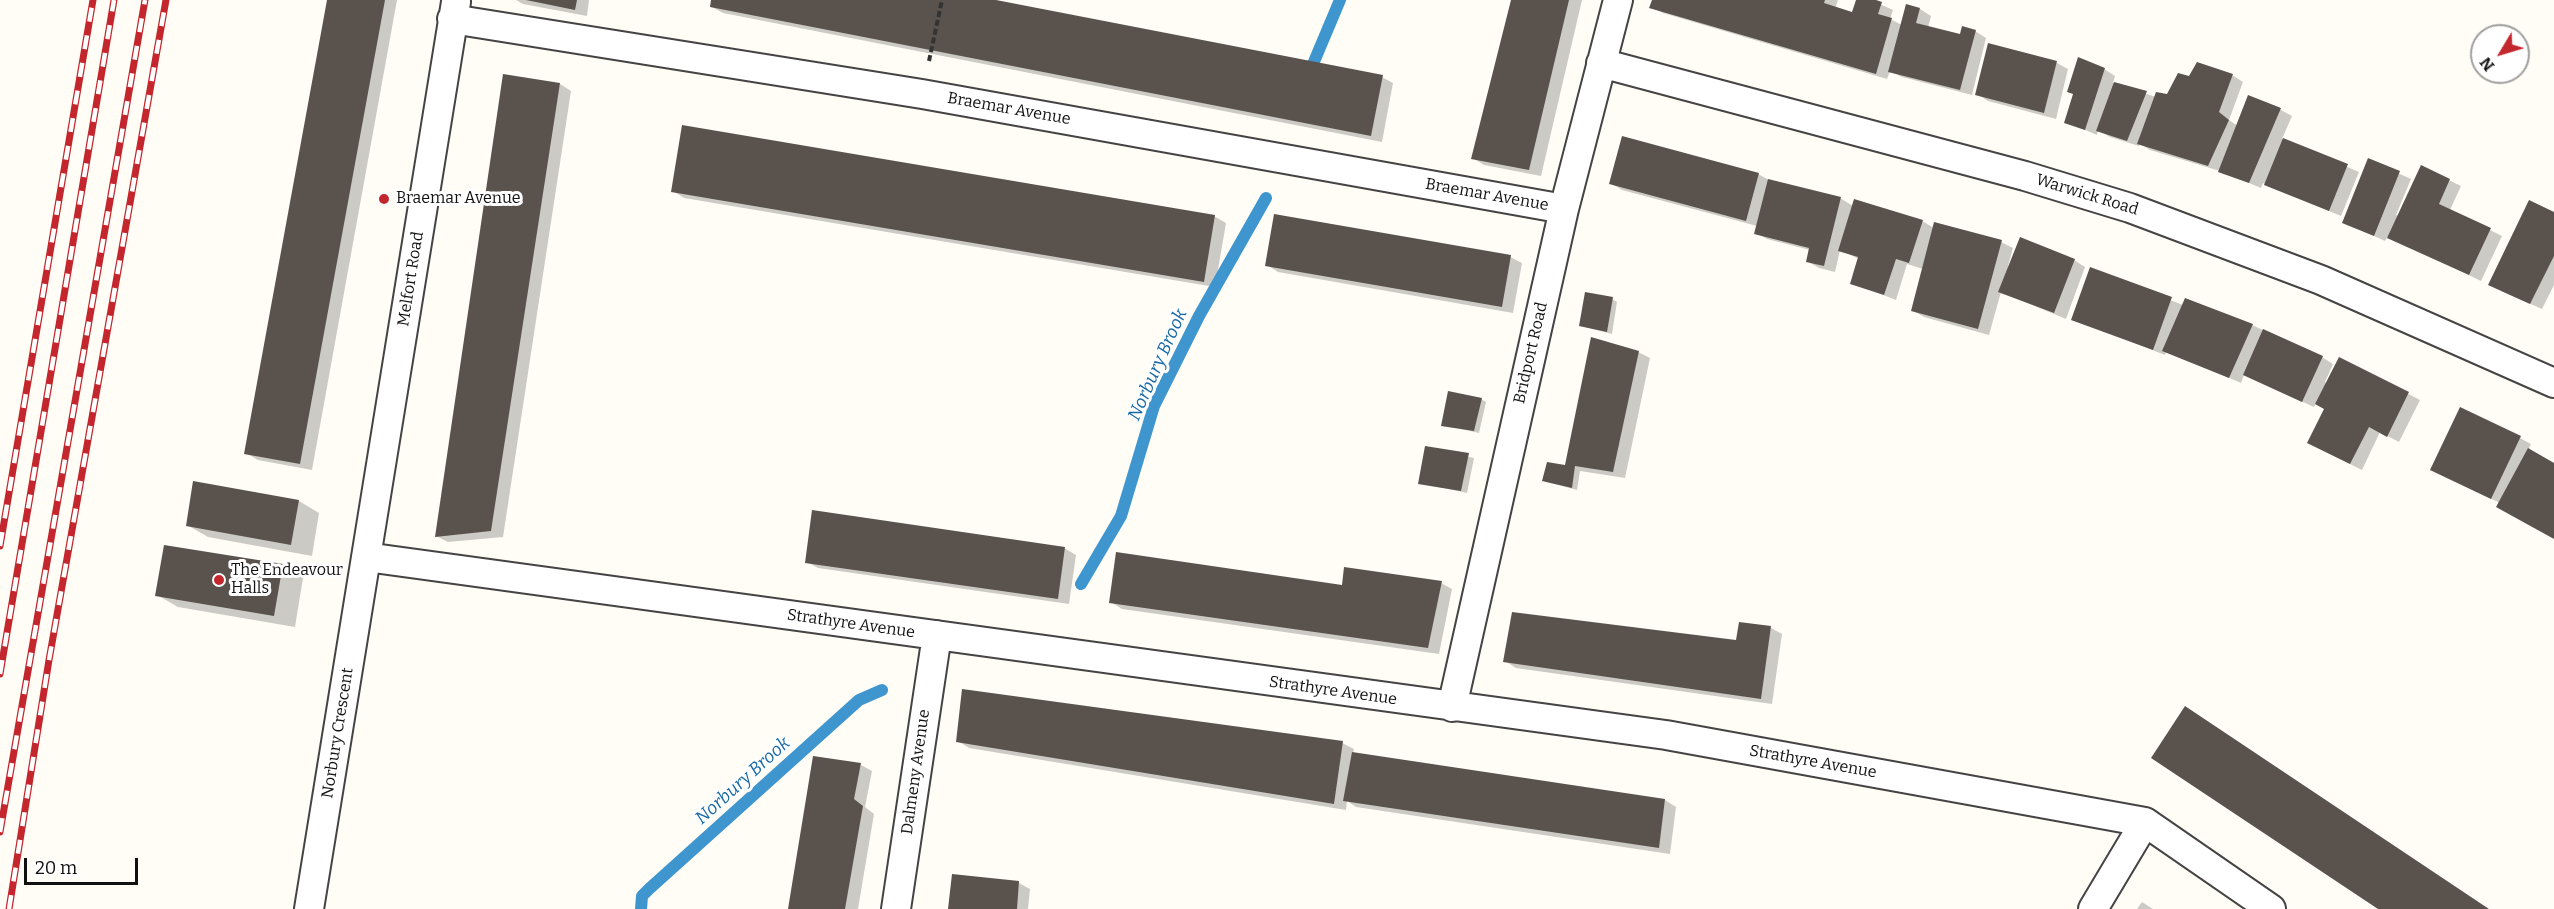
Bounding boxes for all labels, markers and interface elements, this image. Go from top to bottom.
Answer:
north arrow [2470,24,2530,84]
text: N [2476,53,2498,75]
street label: Braemar Avenue [946,89,1072,129]
street label: Warwick Road [2033,170,2141,220]
street label: Braemar Avenue [1424,175,1550,215]
place label: Braemar Avenue [396,189,521,209]
marker: Braemar Avenue [377,192,391,206]
street label: Melfort Road [394,230,428,328]
street label: Bridport Road [1510,300,1552,406]
water label: Norbury Brook [1124,306,1192,424]
place label: The Endeavour Halls [231,561,343,599]
marker: The Endeavour Halls [212,573,226,587]
street label: Strathyre Avenue [786,606,916,642]
street label: Norbury Crescent [318,666,358,800]
street label: Strathyre Avenue [1268,673,1398,709]
street label: Dalmeny Avenue [898,708,934,836]
water label: Norbury Brook [691,733,795,829]
street label: Strathyre Avenue [1748,741,1878,783]
scale bar [27,846,141,884]
text: 20 m [35,857,77,879]

